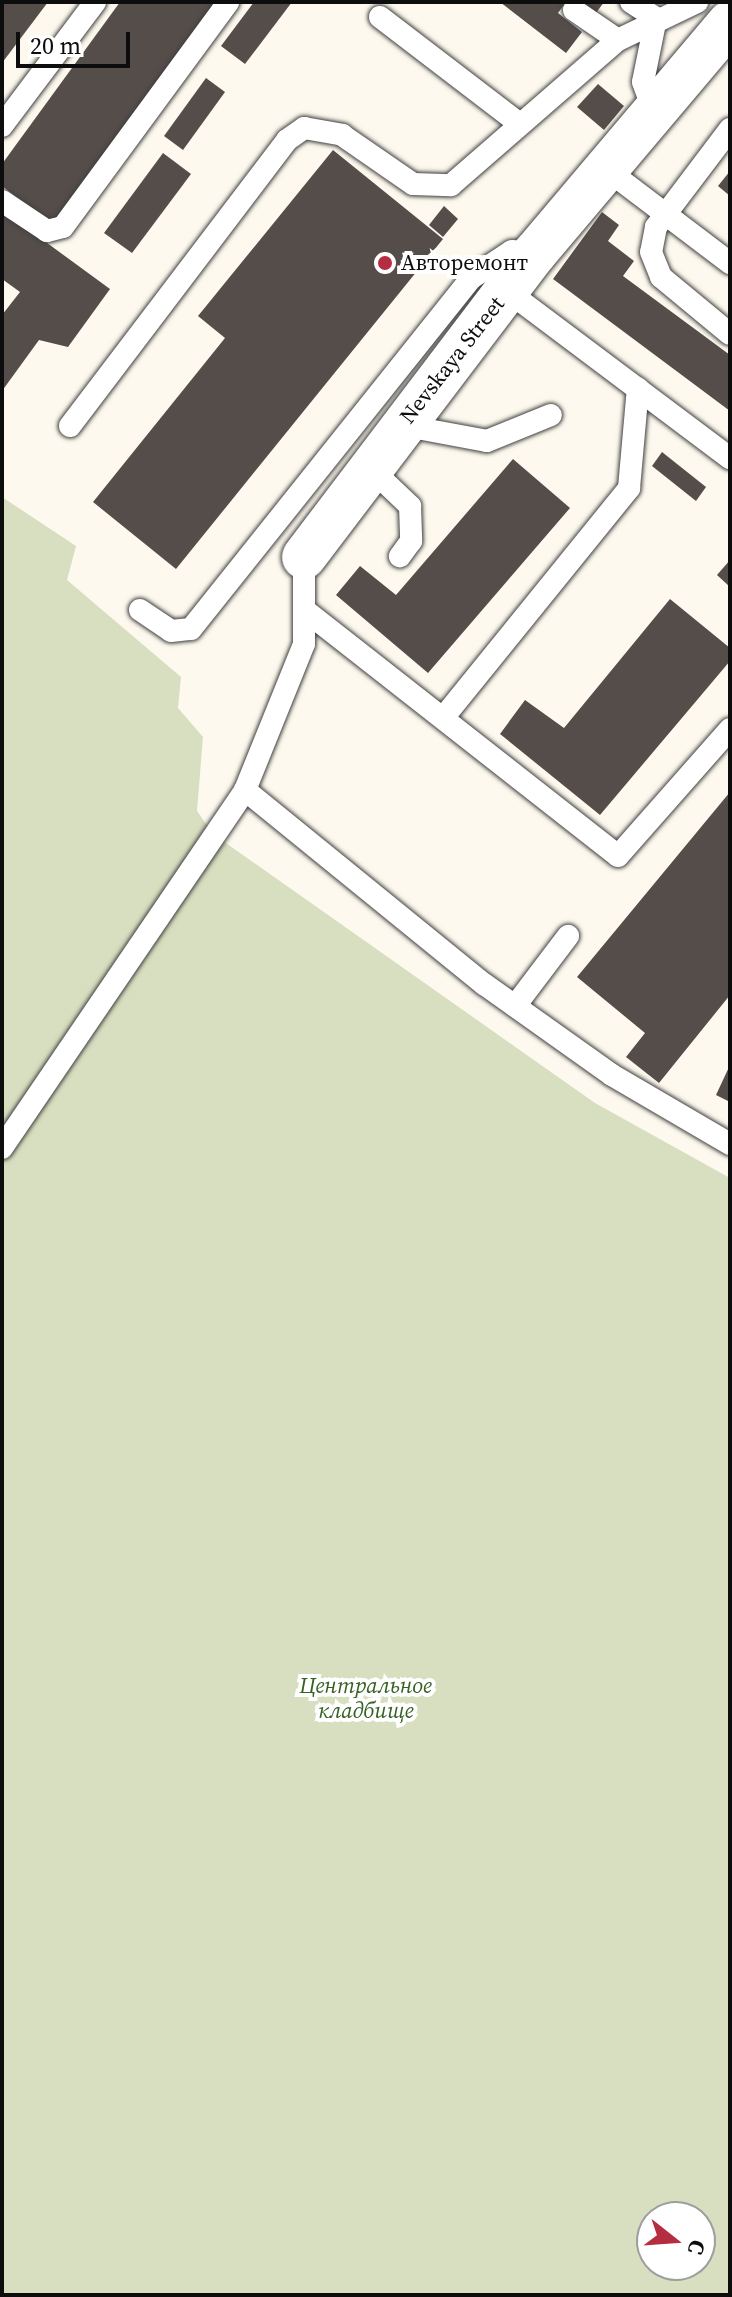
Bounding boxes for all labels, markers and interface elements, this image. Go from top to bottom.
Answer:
scale bar [20,16,134,66]
text: 20 m [30,29,81,62]
place label: Авторемонт [401,250,528,276]
marker: Авторемонт [376,254,394,272]
street label: Nevskaya Street [394,291,510,429]
park label: Центральное кладбище [300,1672,432,1724]
north arrow [636,2201,716,2281]
text: С [681,2237,713,2258]

